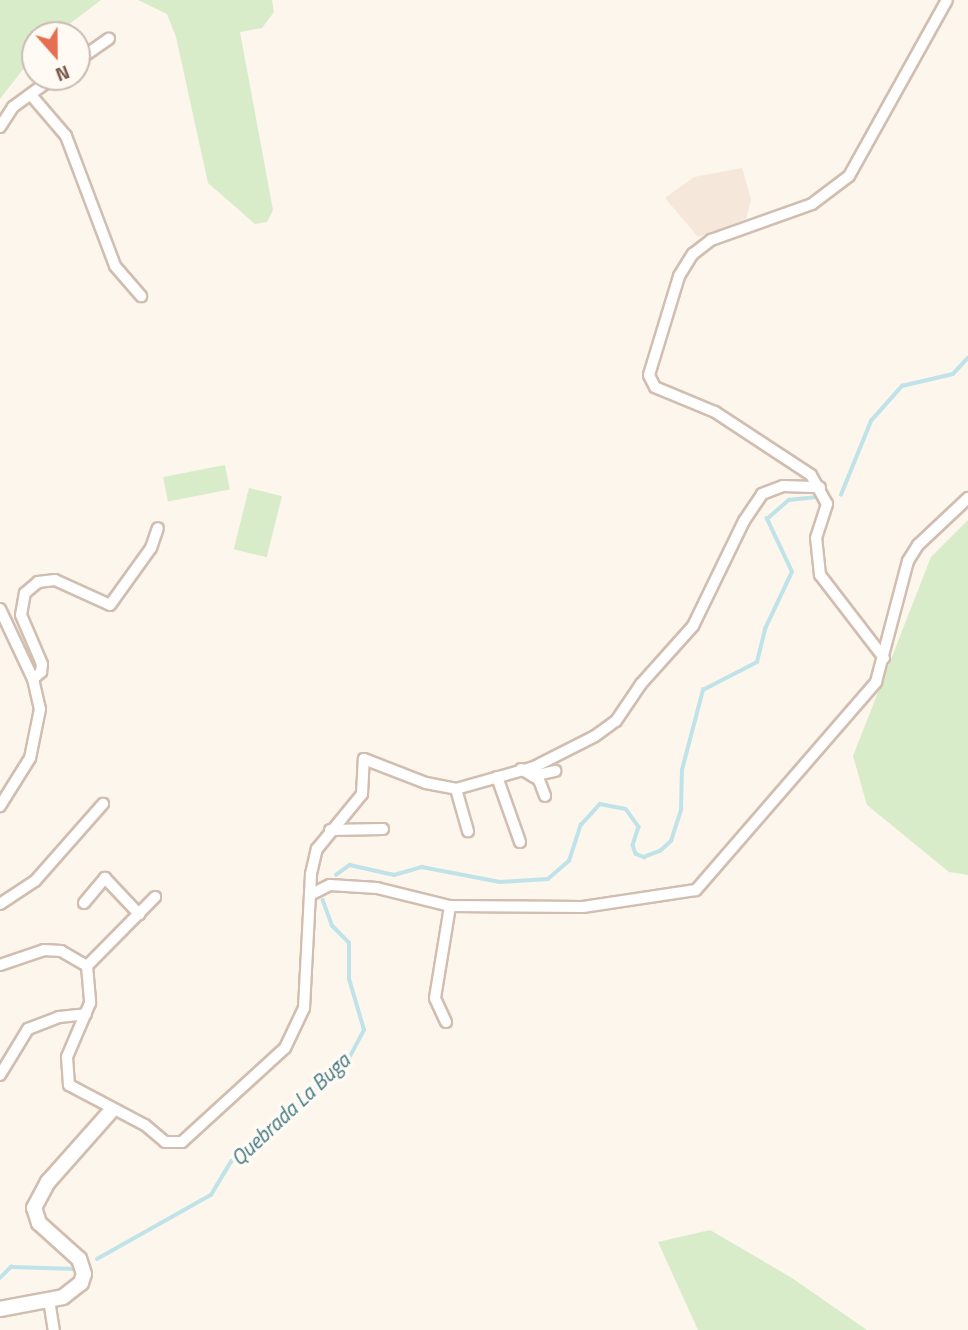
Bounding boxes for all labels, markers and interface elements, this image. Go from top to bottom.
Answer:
north arrow [21,21,91,91]
text: N [52,58,74,90]
water label: Quebrada La Buga [225,1048,355,1170]

